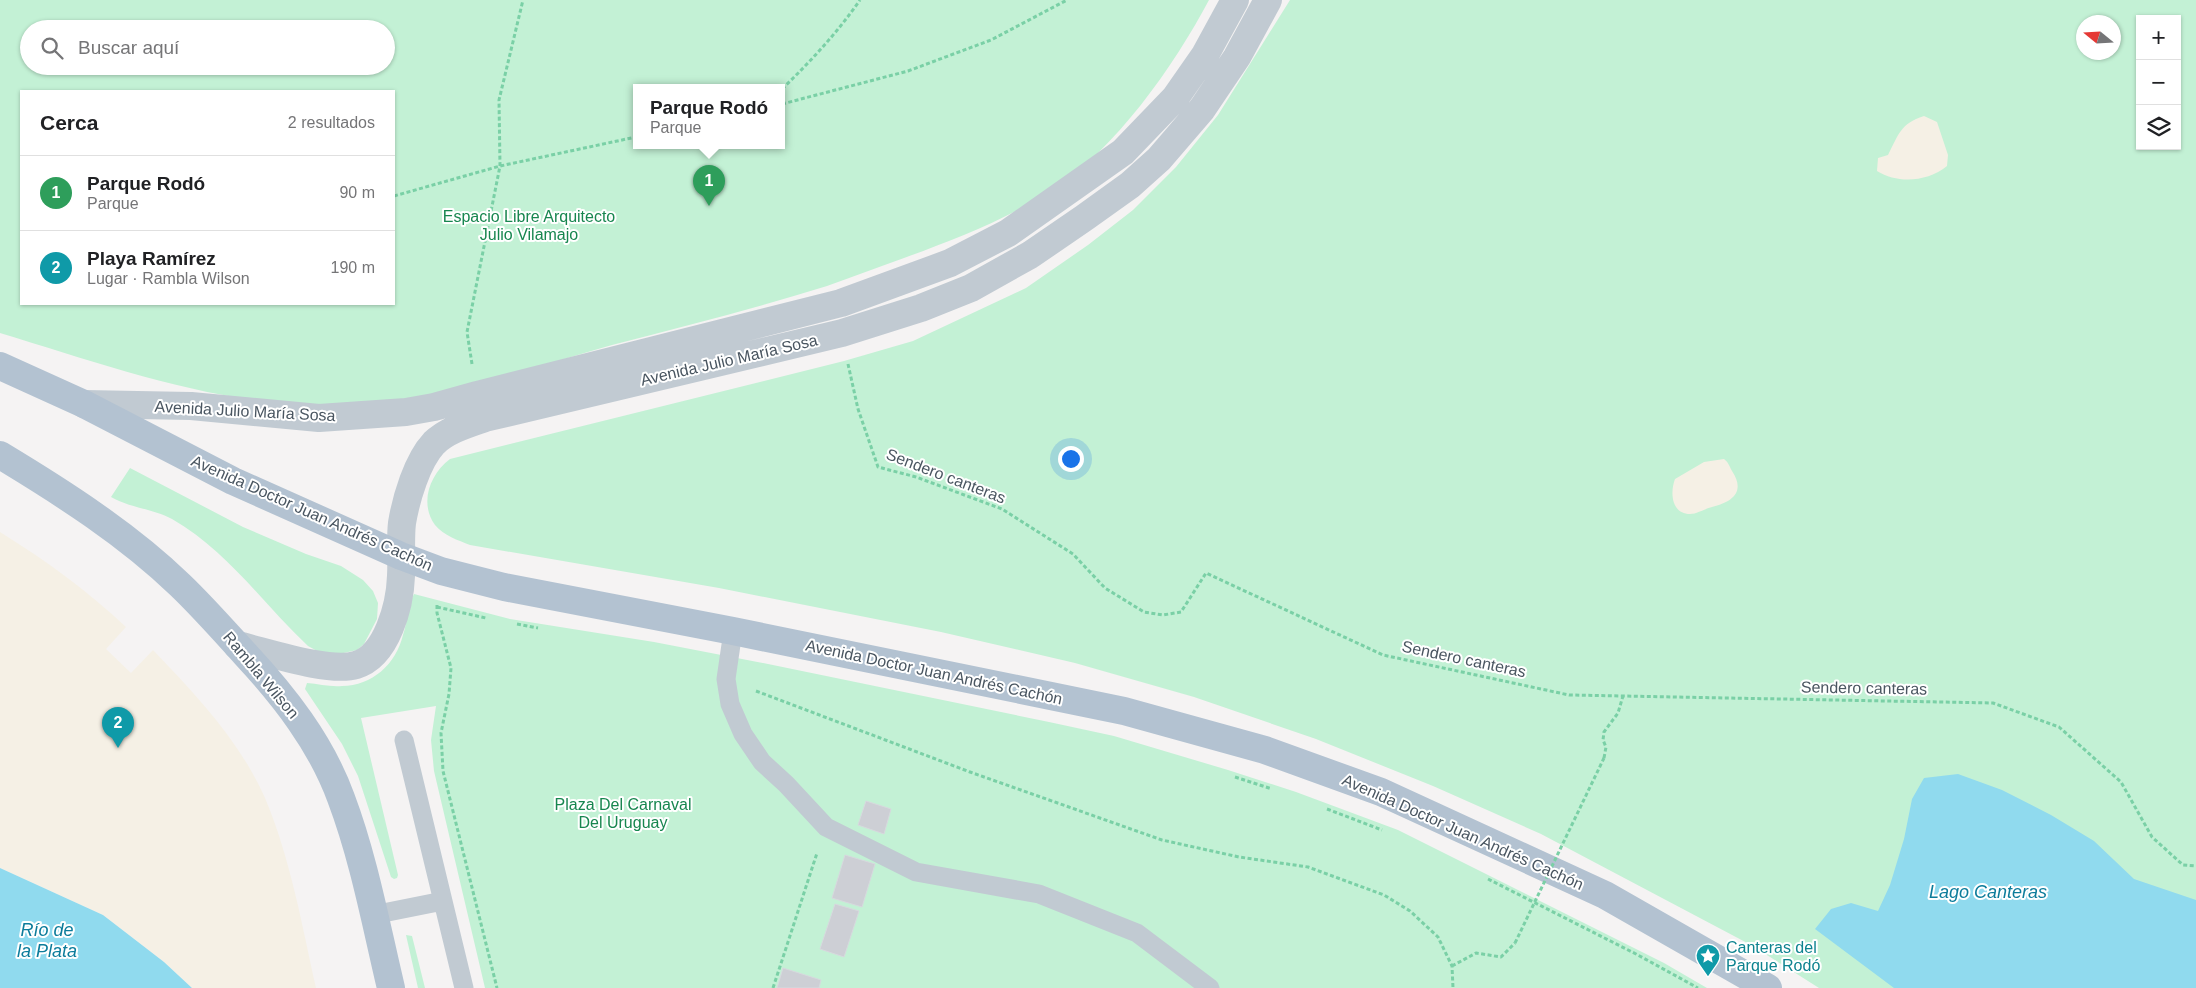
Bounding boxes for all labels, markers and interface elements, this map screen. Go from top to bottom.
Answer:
north arrow [2076,15,2121,60]
map controls [2136,15,2181,150]
button: + [2136,15,2181,60]
search box [20,20,395,75]
icon: search [38,34,66,62]
text: Buscar aquí [78,37,179,58]
button: − [2136,60,2181,105]
popup [633,84,785,149]
text: Parque Rodó [650,97,768,118]
button: layers [2136,105,2181,150]
text: Cerca [40,111,98,134]
text: 2 resultados [288,114,375,131]
text: Parque [650,119,701,136]
pin: 1 [693,165,725,206]
text: Parque Rodó [87,173,205,194]
text: 1 [52,184,60,201]
text: 90 m [339,184,375,201]
text: Parque [87,195,139,212]
park label: Espacio Libre Arquitecto Julio Vilamajo [443,208,615,243]
text: Playa Ramírez [87,248,216,269]
text: 2 [52,259,60,276]
text: 190 m [331,259,375,276]
text: Lugar · Rambla Wilson [87,270,250,287]
street label: Avenida Julio María Sosa [639,331,819,389]
street label: Avenida Julio María Sosa [154,398,336,424]
street label: Sendero canteras [884,445,1008,507]
your location [1058,446,1084,472]
street label: Avenida Doctor Juan Andrés Cachón [189,452,435,574]
street label: Rambla Wilson [220,628,302,722]
street label: Avenida Doctor Juan Andrés Cachón [804,636,1064,708]
street label: Sendero canteras [1400,638,1528,680]
street label: Sendero canteras [1801,678,1927,698]
pin: 2 [102,707,134,748]
street label: Avenida Doctor Juan Andrés Cachón [1340,771,1586,893]
park label: Plaza Del Carnaval Del Uruguay [555,796,691,831]
water label: Lago Canteras [1929,882,2047,902]
water label: Río de la Plata [17,920,77,961]
place label: Canteras del Parque Rodó [1726,939,1820,974]
place icon: Canteras del Parque Rodó [1695,943,1721,977]

